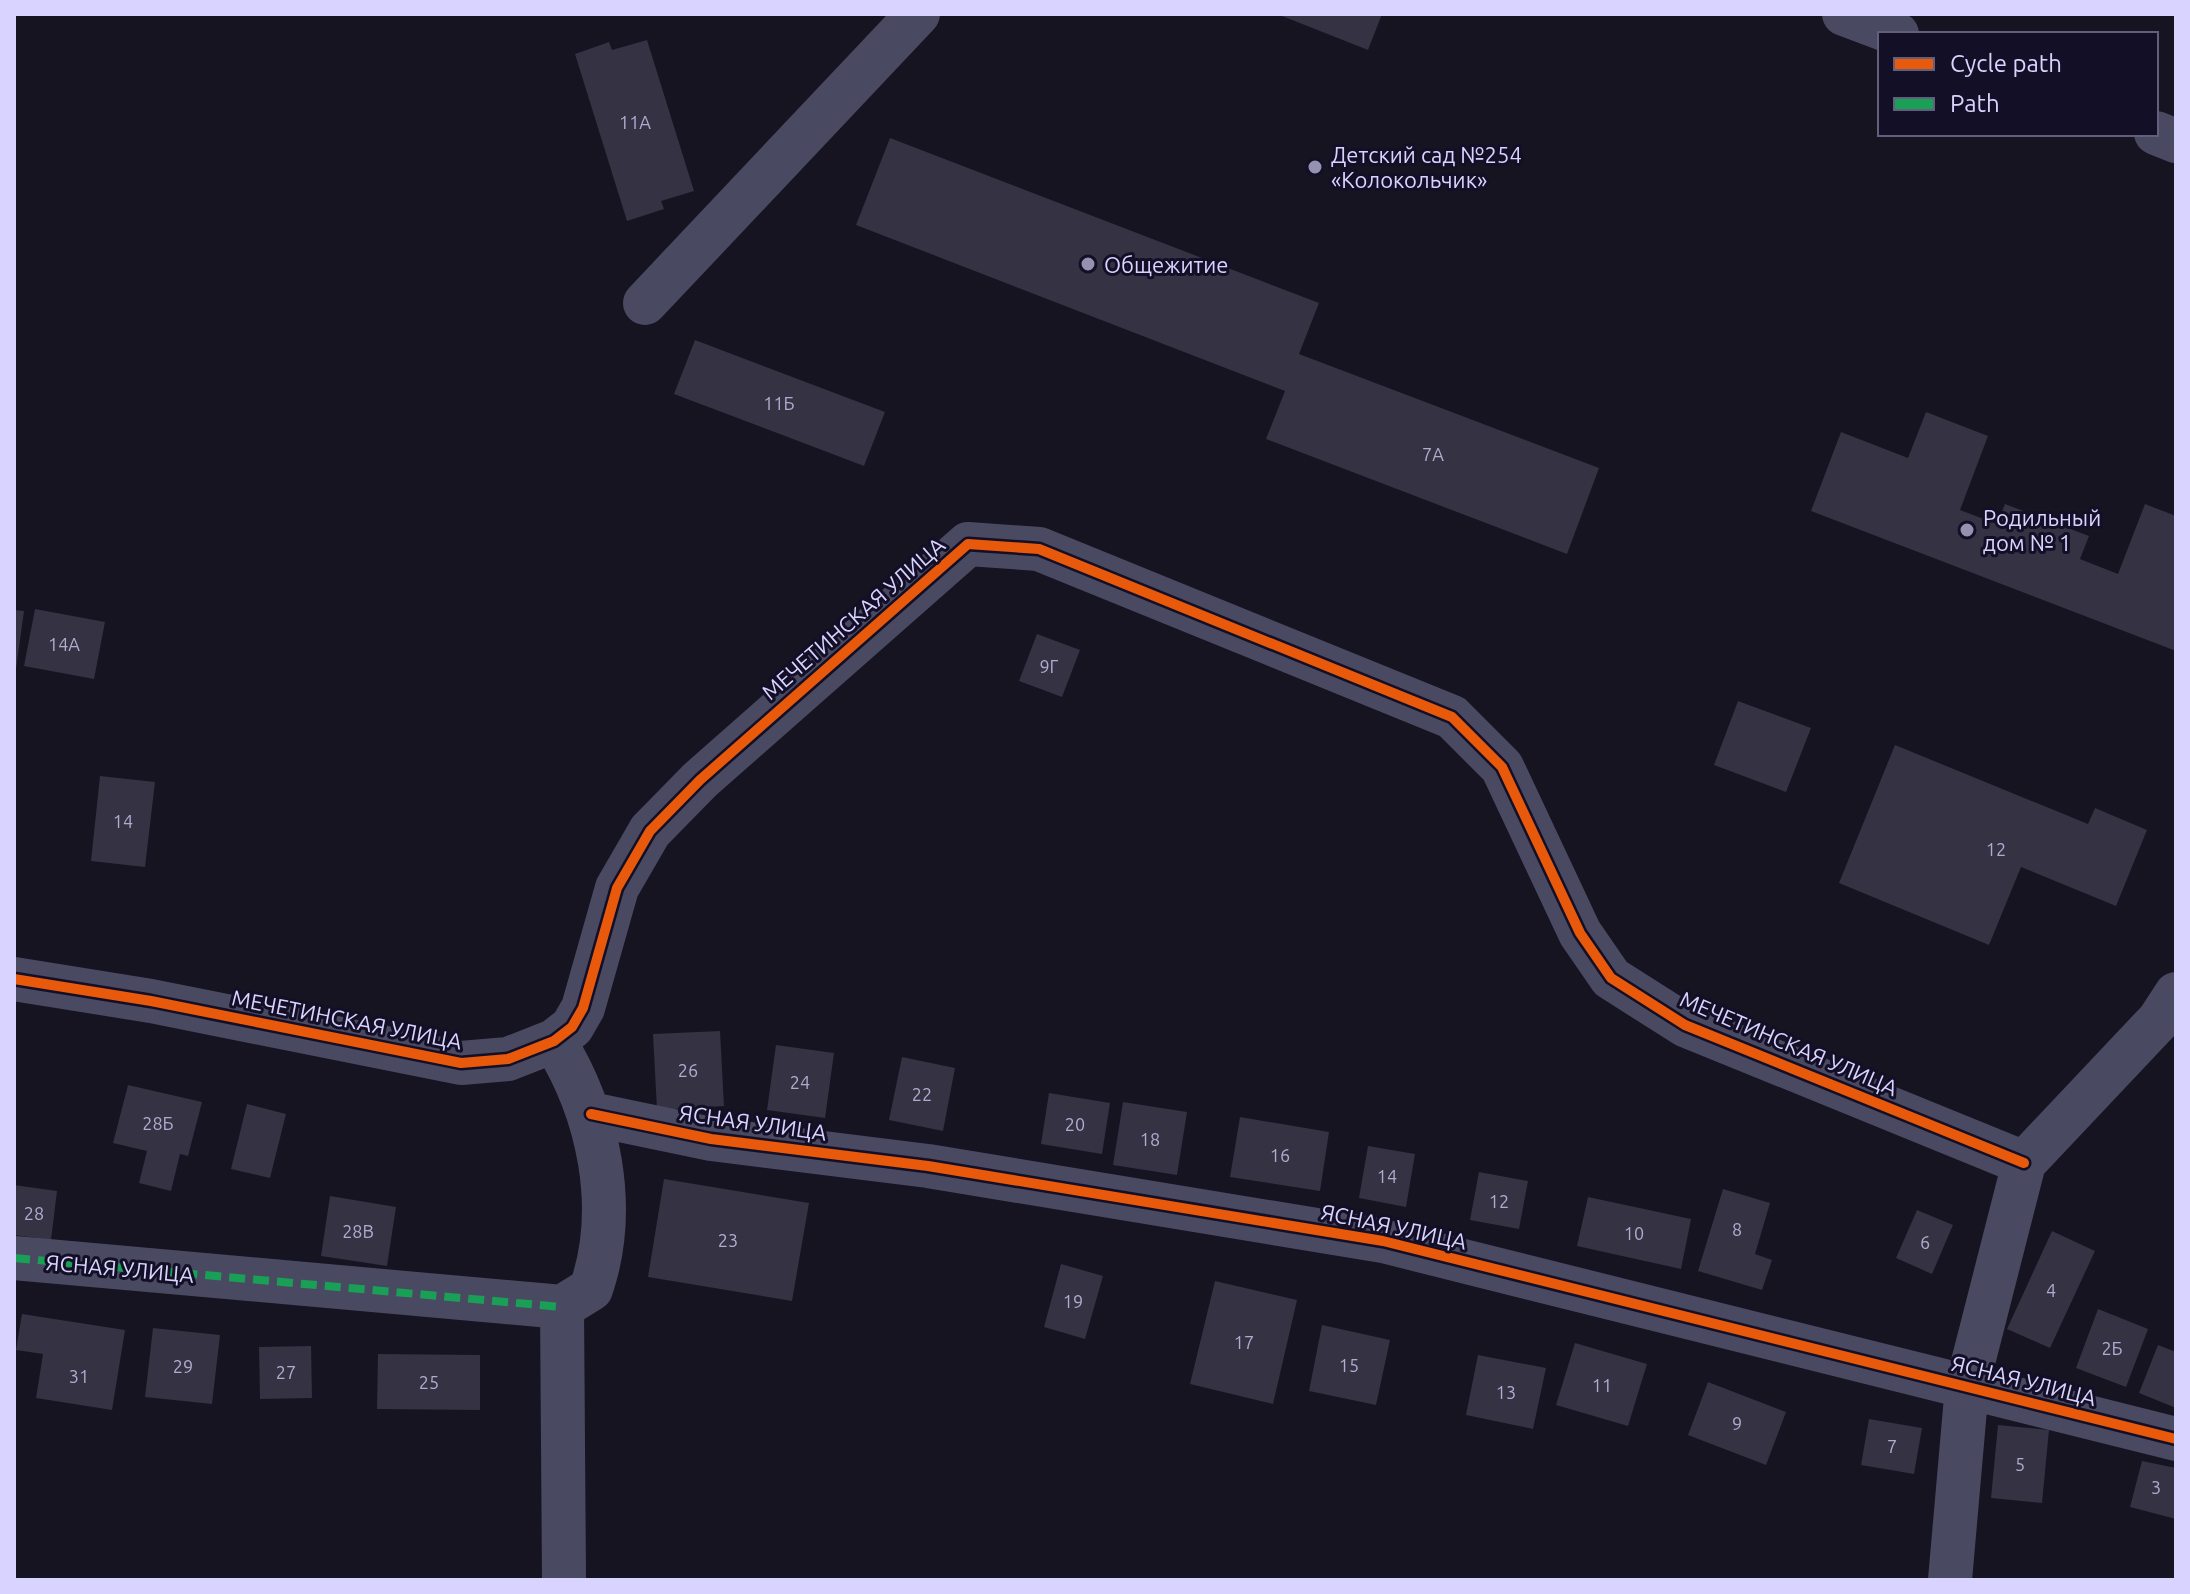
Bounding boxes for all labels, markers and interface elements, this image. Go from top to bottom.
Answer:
legend [1878,32,2158,136]
text: Cycle path [1950,50,2062,77]
text: Path [1950,90,2000,117]
house number: 11А [619,112,651,132]
place label: Детский сад №254 «Колокольчик» [1331,142,1522,192]
marker: Детский сад №254 «Колокольчик» [1306,158,1324,176]
place label: Общежитие [1104,252,1228,277]
marker: Общежитие [1079,255,1097,273]
house number: 11Б [763,393,795,413]
house number: 7А [1422,444,1444,464]
place label: Родильный дом № 1 [1983,505,2101,555]
marker: Родильный дом № 1 [1958,521,1976,539]
street label: МЕЧЕТИНСКАЯ УЛИЦА [756,531,950,704]
house number: 14А [48,634,80,654]
house number: 9Г [1039,656,1059,676]
house number: 14 [113,811,133,831]
house number: 12 [1986,839,2006,859]
street label: МЕЧЕТИНСКАЯ УЛИЦА [230,984,465,1054]
street label: МЕЧЕТИНСКАЯ УЛИЦА [1676,986,1902,1101]
house number: 26 [678,1060,698,1080]
house number: 24 [790,1072,810,1092]
house number: 22 [912,1084,932,1104]
street label: ЯСНАЯ УЛИЦА [678,1099,829,1145]
house number: 28Б [142,1113,174,1133]
house number: 20 [1065,1114,1085,1134]
house number: 18 [1140,1129,1160,1149]
house number: 16 [1270,1145,1290,1165]
house number: 14 [1377,1166,1397,1186]
house number: 12 [1489,1191,1509,1211]
street label: ЯСНАЯ УЛИЦА [1319,1198,1470,1254]
house number: 28 [24,1203,44,1223]
house number: 8 [1732,1219,1742,1239]
house number: 28В [342,1221,374,1241]
house number: 10 [1624,1223,1644,1243]
house number: 23 [718,1230,738,1250]
house number: 6 [1920,1232,1930,1252]
street label: ЯСНАЯ УЛИЦА [45,1249,196,1287]
house number: 4 [2046,1280,2056,1300]
house number: 19 [1063,1291,1083,1311]
house number: 17 [1234,1332,1254,1352]
house number: 2Б [2101,1338,2123,1358]
street label: ЯСНАЯ УЛИЦА [1949,1350,2100,1410]
house number: 15 [1339,1355,1359,1375]
house number: 29 [173,1356,193,1376]
house number: 27 [276,1362,296,1382]
house number: 31 [69,1366,89,1386]
house number: 25 [419,1372,439,1392]
house number: 11 [1592,1375,1612,1395]
house number: 13 [1496,1382,1516,1402]
house number: 9 [1732,1413,1742,1433]
house number: 7 [1887,1436,1897,1456]
house number: 5 [2015,1454,2025,1474]
house number: 3 [2151,1477,2161,1497]

